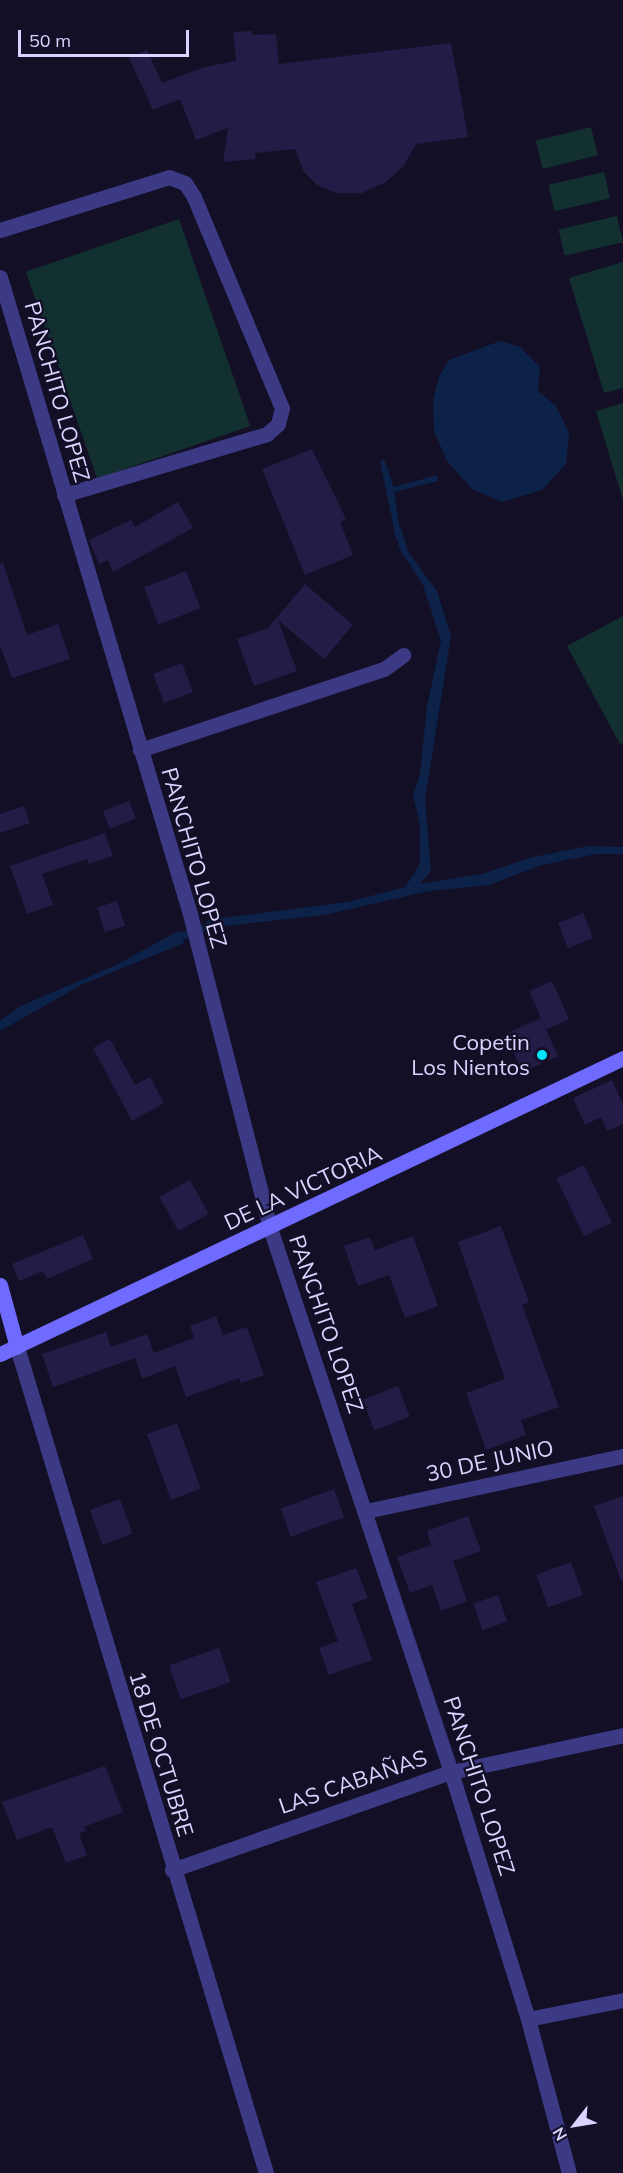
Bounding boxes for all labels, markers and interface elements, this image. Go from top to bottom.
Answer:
scale bar [21,18,192,56]
text: 50 m [29,29,71,52]
street label: PANCHITO LOPEZ [19,299,95,485]
street label: PANCHITO LOPEZ [156,765,232,951]
place label: Copetin Los Nientos [411,1029,530,1080]
marker: Copetin Los Nientos [535,1048,549,1062]
street label: DE LA VICTORIA [220,1140,386,1236]
street label: PANCHITO LOPEZ [283,1232,369,1416]
street label: 30 DE JUNIO [424,1435,556,1487]
street label: 18 DE OCTUBRE [123,1668,199,1840]
street label: PANCHITO LOPEZ [438,1693,520,1879]
street label: LAS CABAÑAS [275,1744,431,1820]
north arrow [545,2095,605,2155]
text: N [548,2124,571,2145]

